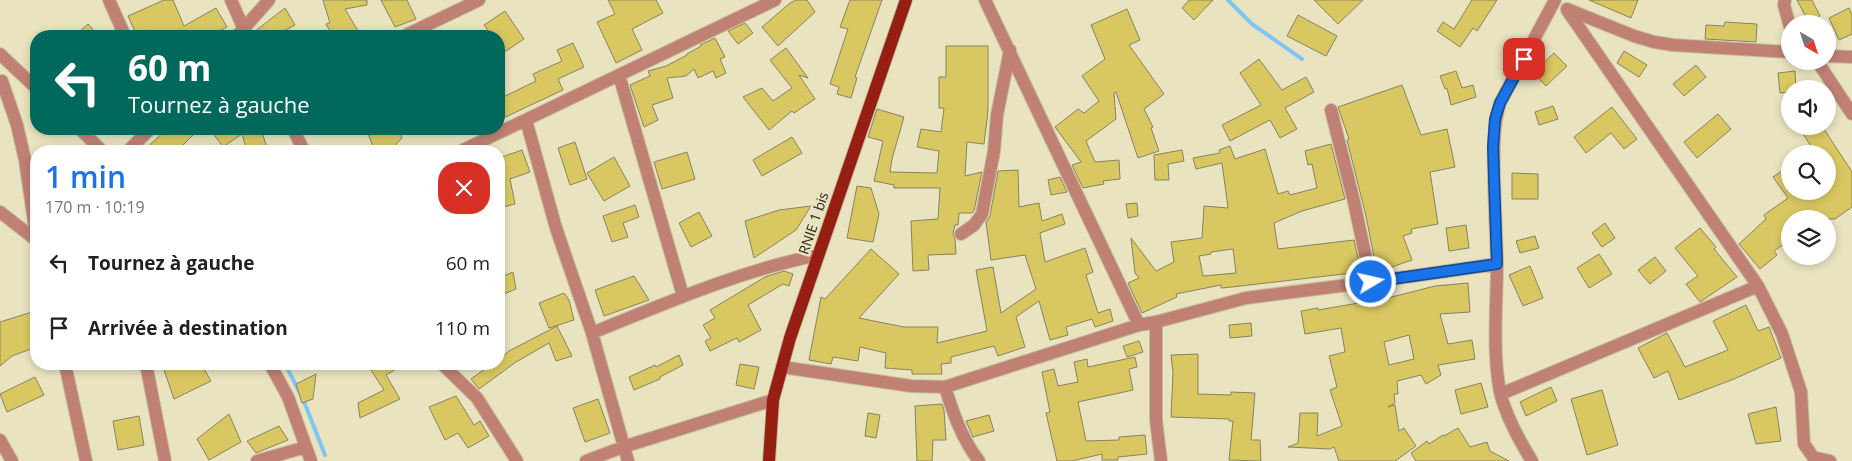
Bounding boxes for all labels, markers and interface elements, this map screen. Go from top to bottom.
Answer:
north arrow [1781,15,1836,70]
map controls [1781,15,1836,265]
pin [1503,38,1545,80]
text: 60 m [128,44,211,91]
icon: arrive [1510,45,1538,73]
icon: left [45,50,110,115]
button: sound [1781,80,1836,135]
text: Tournez à gauche [128,89,310,119]
button: search [1781,145,1836,200]
text: 1 min [45,156,126,197]
button: close [438,162,490,214]
street label: RNIE 1 bis [793,189,833,257]
text: 170 m · 10:19 [45,196,145,218]
button: layers [1781,210,1836,265]
icon: left [45,249,73,277]
text: Tournez à gauche [88,250,254,276]
text: 60 m [446,250,490,276]
position arrow [1344,255,1396,307]
icon: arrive [45,314,73,342]
text: Arrivée à destination [88,315,288,341]
text: 110 m [435,315,490,341]

